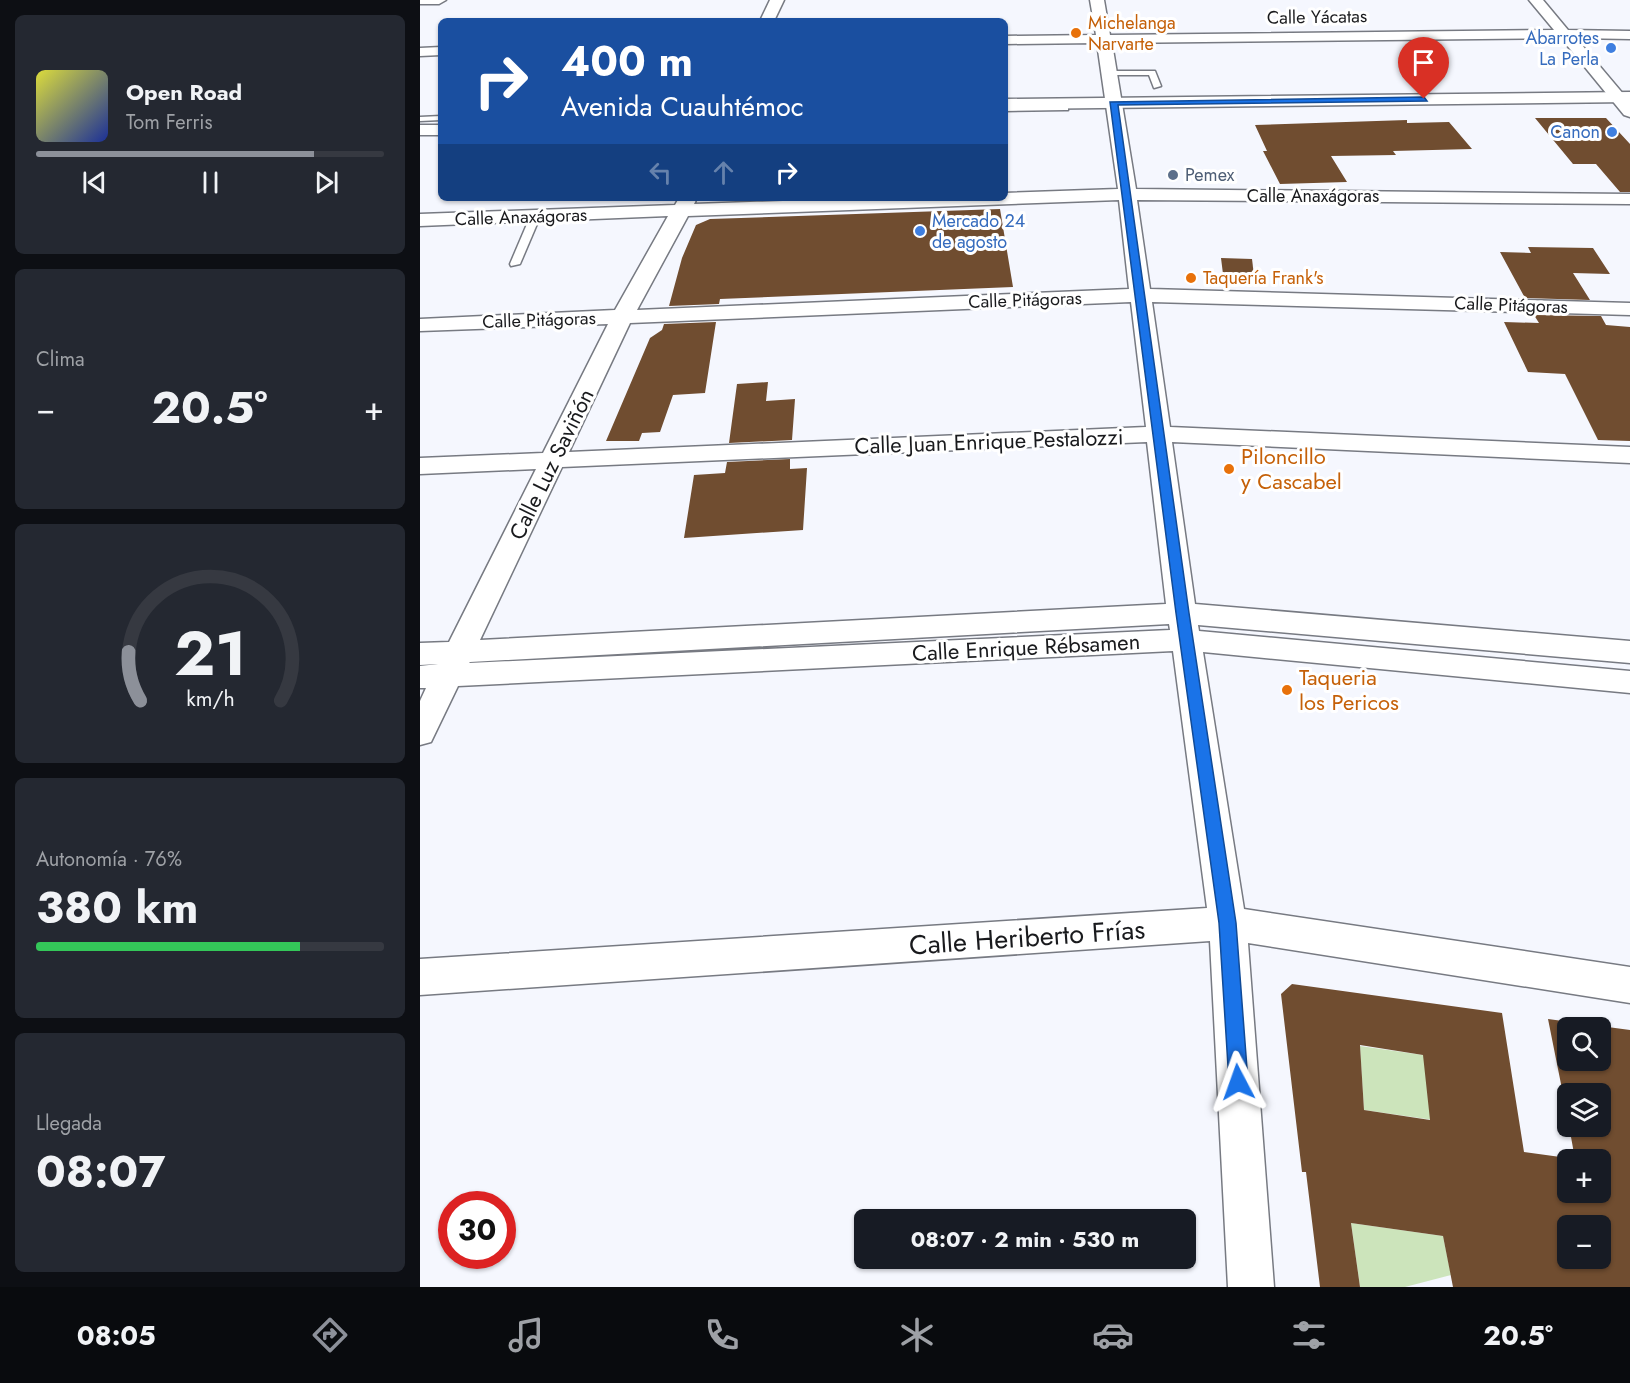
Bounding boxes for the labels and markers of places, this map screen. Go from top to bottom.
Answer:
place label: Michelanga Narvarte [1088,10,1176,57]
place label: Abarrotes La Perla [1525,25,1599,72]
marker: Michelanga Narvarte [1069,26,1083,40]
pin [1398,37,1449,99]
marker: Abarrotes La Perla [1604,41,1618,55]
place label: Canon [1550,119,1600,145]
marker: Canon [1605,125,1619,139]
place label: Pemex [1185,162,1235,188]
marker: Pemex [1166,168,1180,182]
place label: Mercado 24 de agosto [932,208,1025,255]
marker: Mercado 24 de agosto [913,224,927,238]
place label: Taquería Frank's [1203,265,1324,291]
marker: Taquería Frank's [1184,271,1198,285]
place label: Piloncillo y Cascabel [1241,440,1342,497]
marker: Piloncillo y Cascabel [1222,462,1236,476]
place label: Taqueria los Pericos [1299,661,1399,718]
marker: Taqueria los Pericos [1280,683,1294,697]

